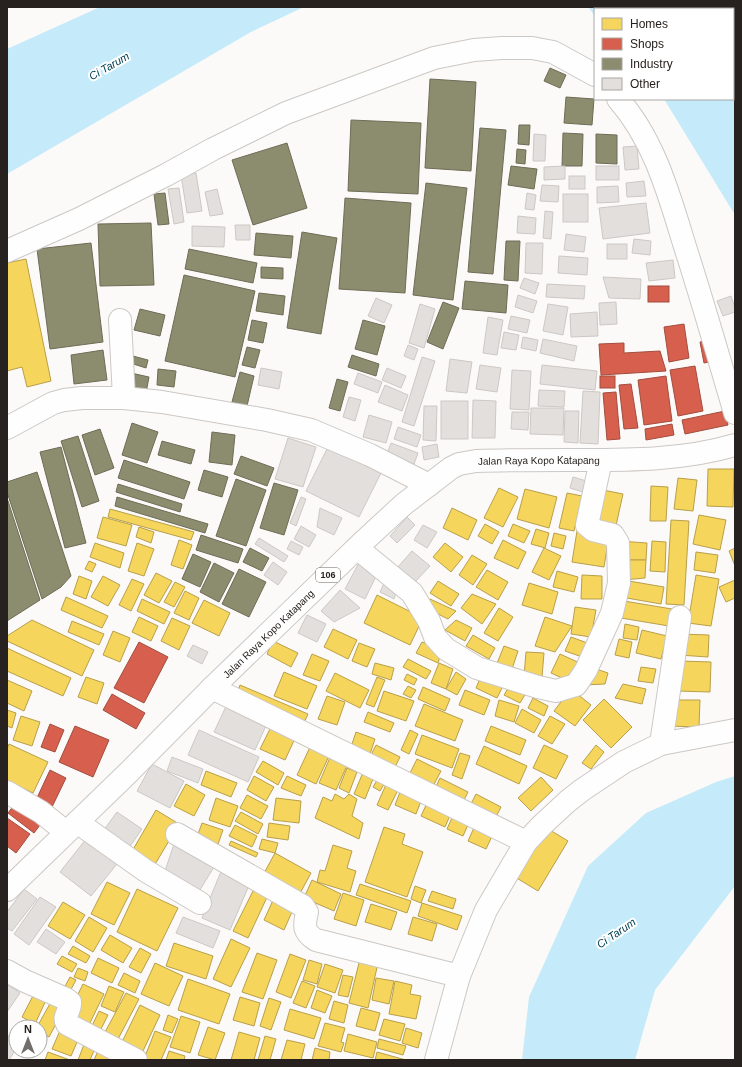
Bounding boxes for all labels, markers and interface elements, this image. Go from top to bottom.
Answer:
legend [594,8,734,100]
text: Homes [630,17,668,31]
text: Shops [630,37,664,51]
water label: Ci Tarum [87,50,131,82]
text: Industry [630,57,673,71]
text: Other [630,77,660,91]
street label: Jalan Raya Kopo Katapang [478,455,600,467]
road number: 106 [316,568,340,582]
street label: Jalan Raya Kopo Katapang [221,588,316,680]
water label: Ci Tarum [594,916,638,950]
north arrow [8,1019,48,1059]
text: N [24,1023,32,1035]

